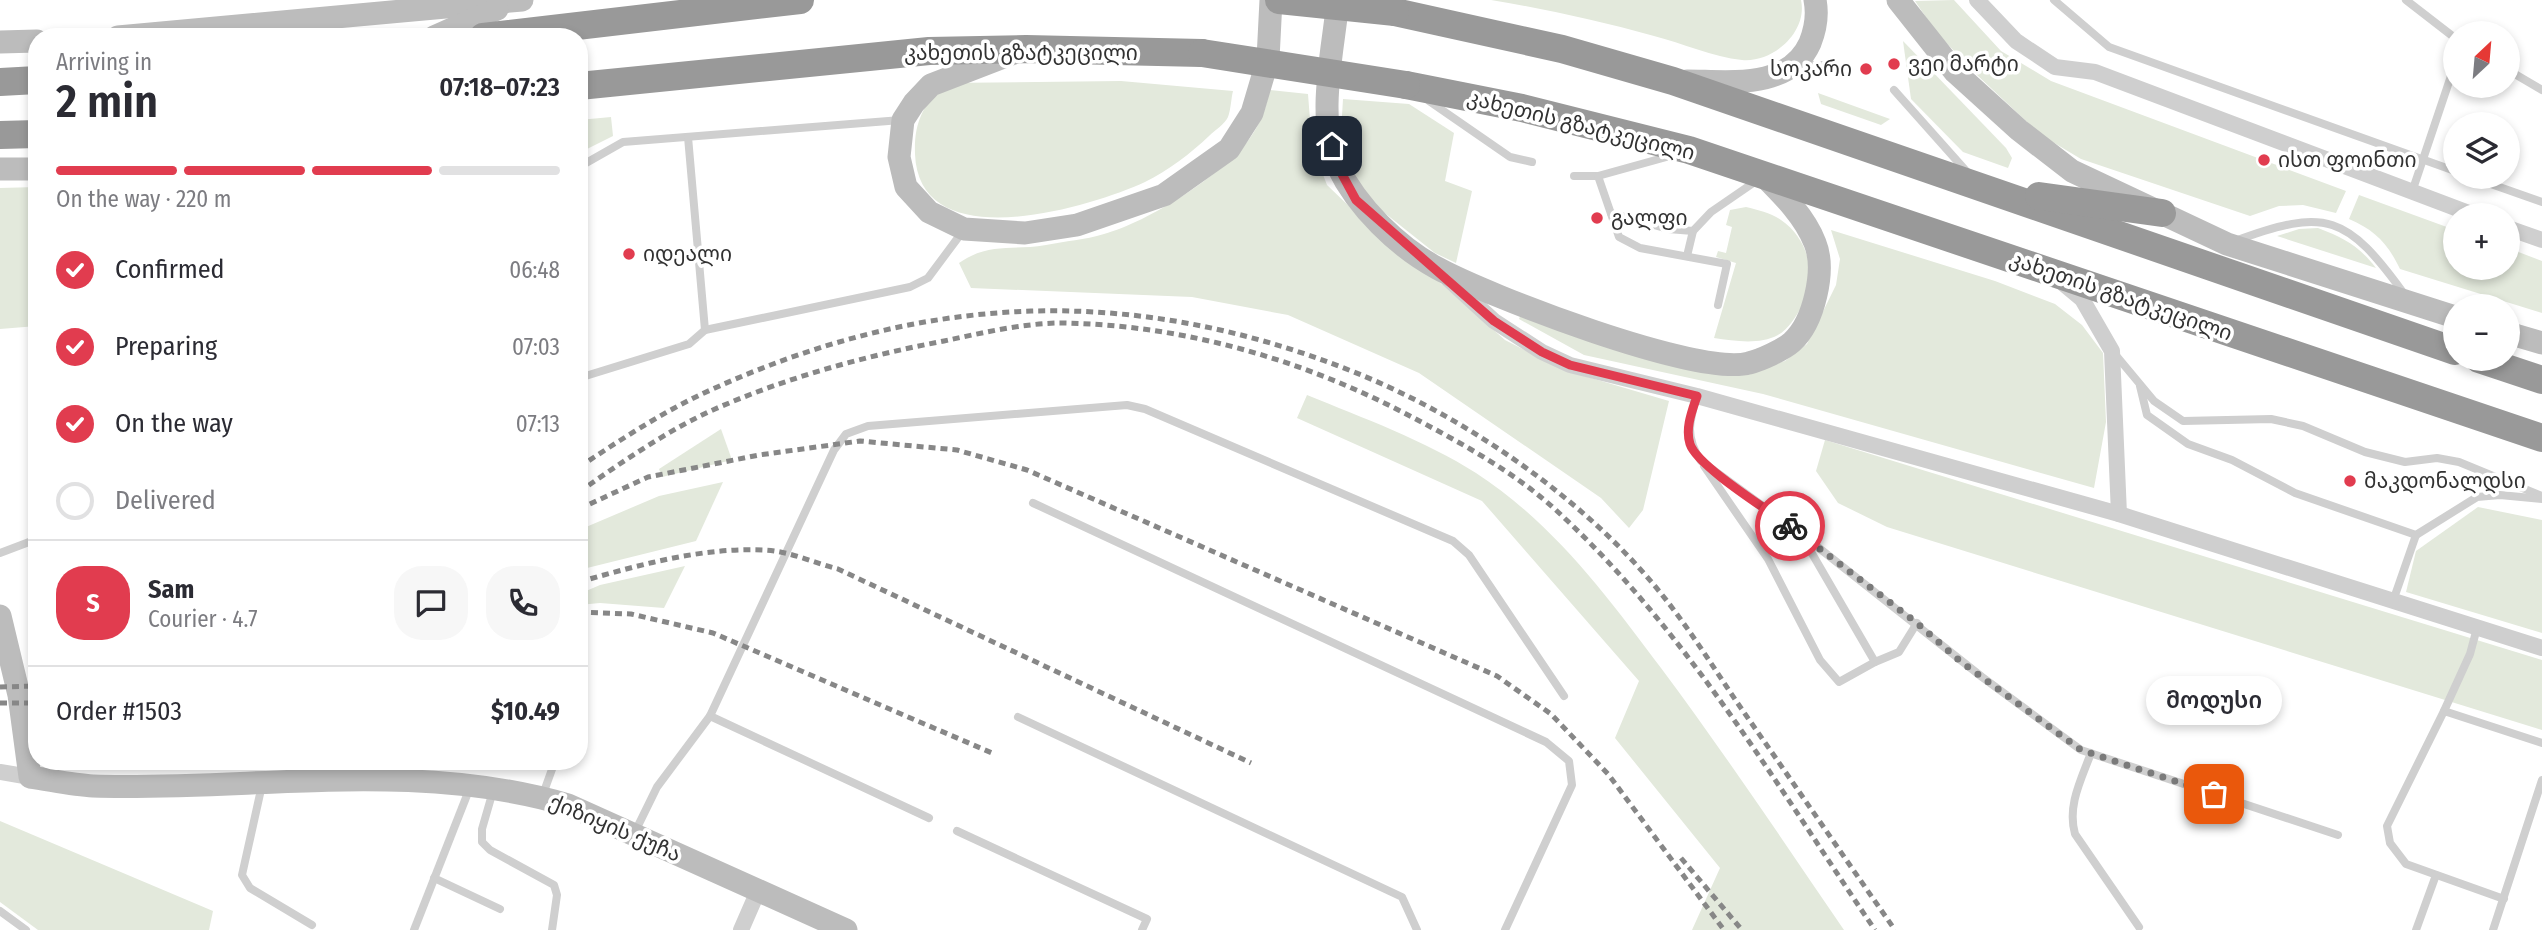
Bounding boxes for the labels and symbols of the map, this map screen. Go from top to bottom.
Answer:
north arrow [2443,21,2520,98]
street label: კახეთის გზატკეცილი [904,40,1138,66]
place label: ვეი მარტი [1908,51,2019,77]
place label: სოკარი [1770,56,1852,82]
marker: ვეი მარტი [1886,56,1902,72]
marker: სოკარი [1858,61,1874,77]
street label: კახეთის გზატკეცილი [1464,84,1698,166]
pin [1302,116,1362,176]
place label: ისთ ფოინთი [2278,147,2416,173]
marker: ისთ ფოინთი [2256,152,2272,168]
place label: გალფი [1611,205,1688,231]
marker: გალფი [1589,210,1605,226]
place label: იდეალი [643,241,732,267]
marker: იდეალი [621,246,637,262]
street label: კახეთის გზატკეცილი [2006,246,2236,346]
place label: მაკდონალდსი [2364,468,2526,494]
marker: მაკდონალდსი [2342,473,2358,489]
courier [1755,491,1825,561]
callout: მოდუსი [2146,675,2282,724]
pin [2184,764,2244,824]
street label: ქიზიყის ქუჩა [545,789,685,867]

